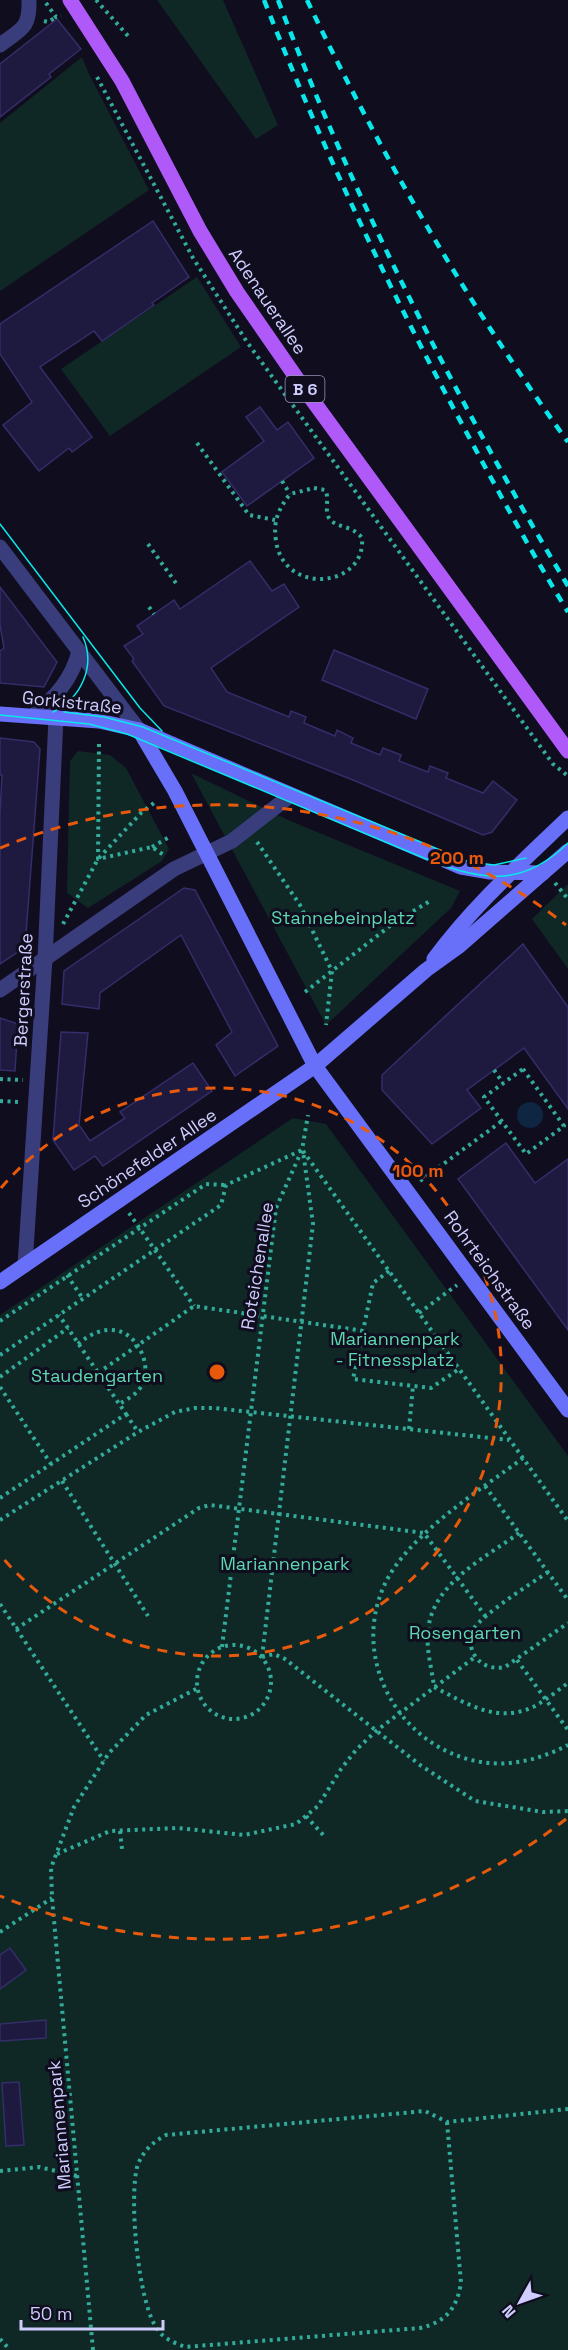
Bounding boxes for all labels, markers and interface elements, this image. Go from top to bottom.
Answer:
street label: Adenauerallee [224,243,312,359]
road number: B 6 [286,376,324,402]
street label: Gorkistraße [21,685,123,719]
text: 200 m [430,846,484,869]
park label: Stannebeinplatz [271,906,415,929]
street label: Bergerstraße [9,932,37,1048]
street label: Schönefelder Allee [73,1103,221,1213]
text: 100 m [392,1159,444,1182]
street label: Roteichenallee [236,1200,278,1332]
street label: Rohrteichstraße [439,1206,541,1334]
park label: Mariannenpark - Fitnessplatz [330,1327,460,1371]
centre of rings [207,1362,227,1382]
park label: Staudengarten [31,1364,163,1387]
park label: Mariannenpark [220,1552,350,1575]
park label: Rosengarten [409,1621,521,1644]
street label: Mariannenpark [42,2059,76,2191]
north arrow [490,2272,550,2332]
scale bar [21,2293,164,2331]
text: N [497,2300,520,2322]
text: 50 m [30,2302,72,2325]

